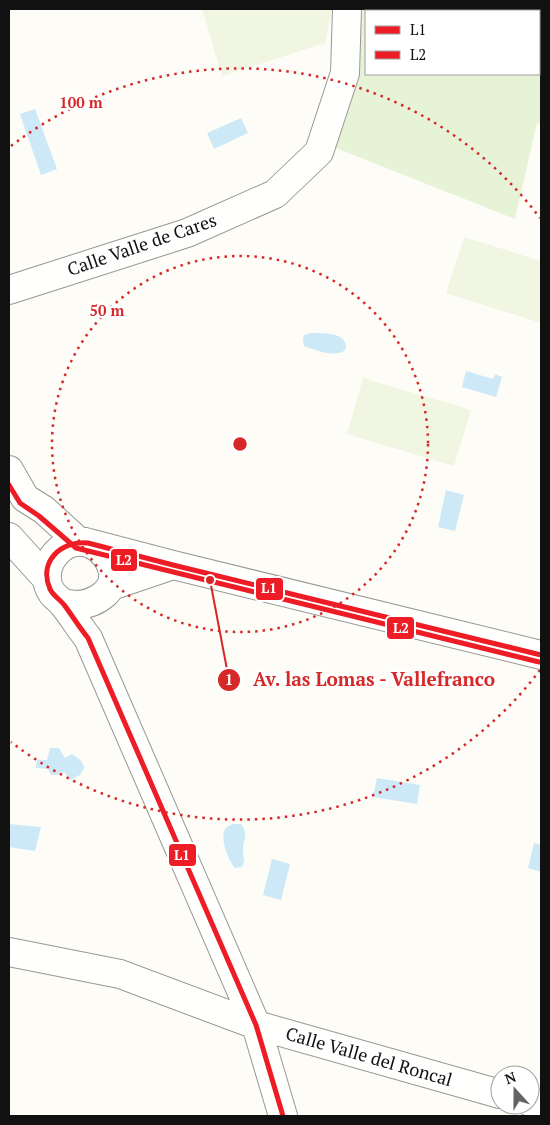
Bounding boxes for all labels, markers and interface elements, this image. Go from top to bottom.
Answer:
legend [365,10,540,75]
text: L1 [410,19,426,39]
text: L2 [410,44,426,64]
text: 100 m [59,92,103,112]
street label: Calle Valle de Cares [64,207,220,281]
text: 50 m [90,300,125,320]
centre of rings [231,435,249,453]
line badge: L2 [110,548,138,572]
text: L2 [116,550,132,569]
line badge: L1 [255,577,284,601]
text: L1 [261,578,277,597]
line badge: L2 [386,616,415,640]
text: L2 [393,618,409,637]
callout: Av. las Lomas - Vallefranco [217,663,506,697]
text: Av. las Lomas - Vallefranco [253,666,495,691]
text: 1 [225,669,233,689]
line badge: L1 [168,843,197,867]
text: L1 [174,845,190,864]
street label: Calle Valle del Roncal [283,1021,455,1091]
north arrow [490,1065,540,1115]
text: N [502,1066,519,1088]

